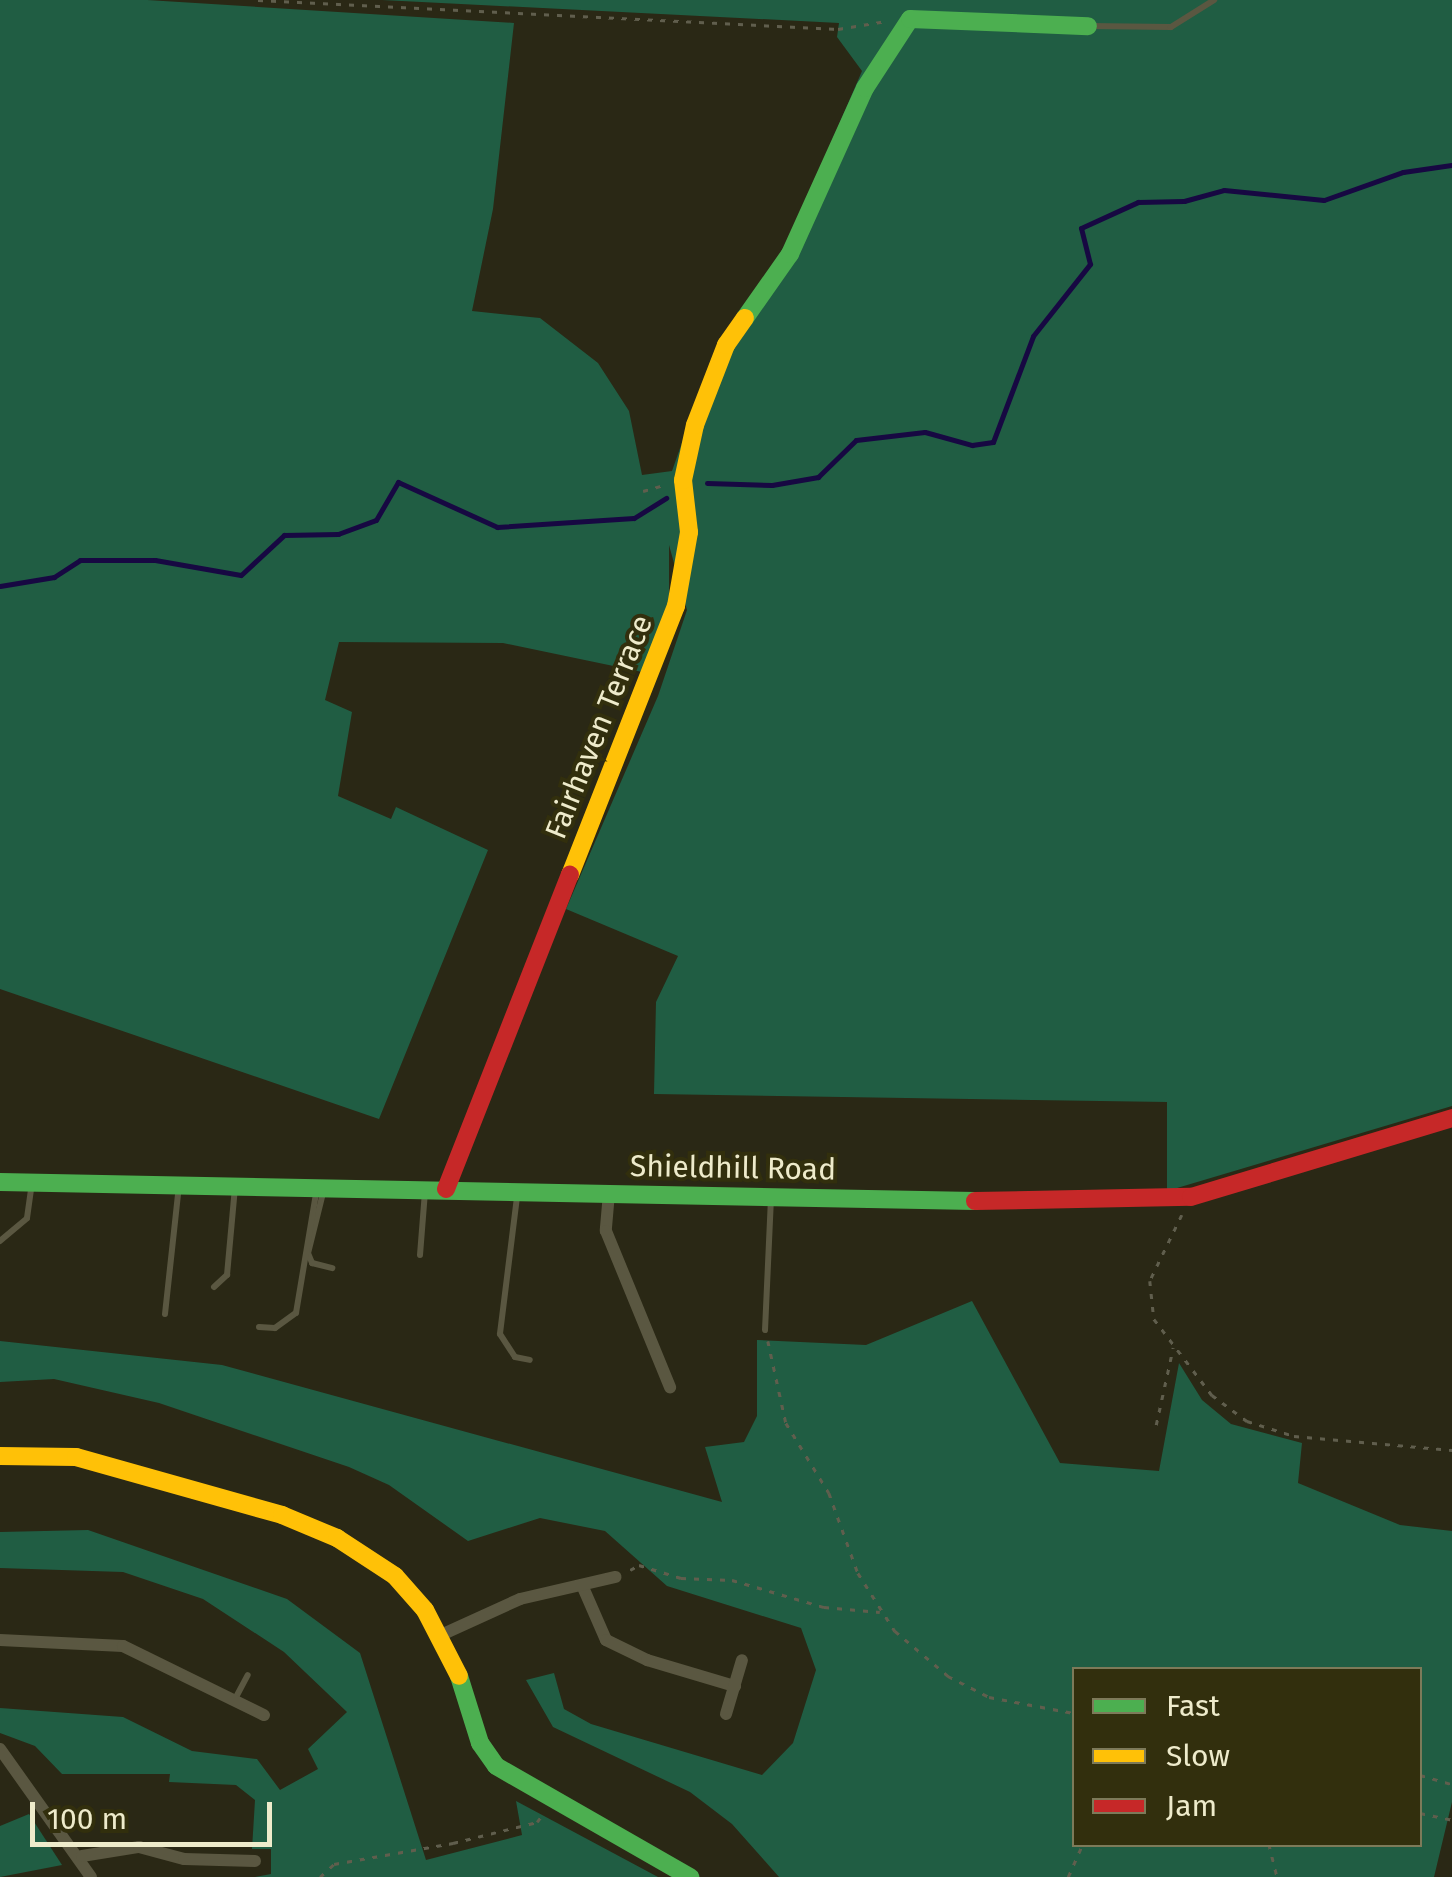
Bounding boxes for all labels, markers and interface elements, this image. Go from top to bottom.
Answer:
street label: Fairhaven Terrace [538,610,660,844]
street label: Shieldhill Road [630,1148,836,1188]
legend [1072,1667,1422,1847]
text: Fast [1166,1688,1220,1724]
text: Slow [1166,1738,1230,1774]
scale bar [35,1782,278,1844]
text: Jam [1166,1788,1217,1824]
text: 100 m [47,1801,127,1837]

